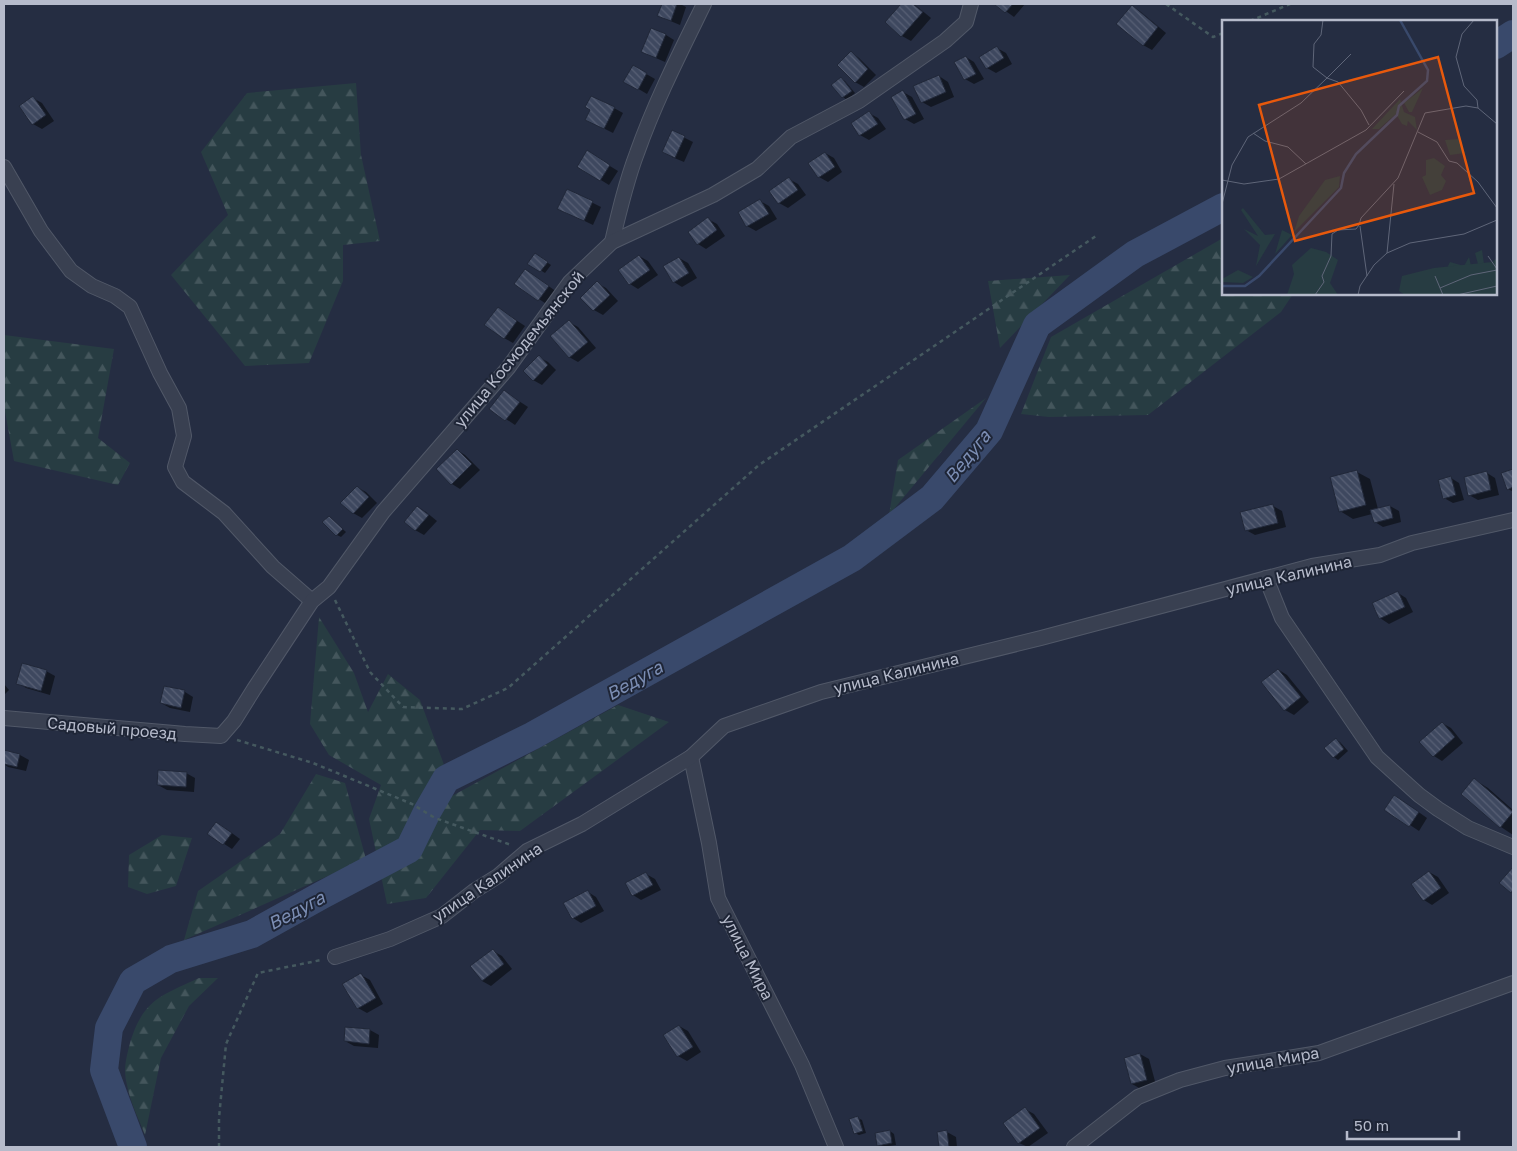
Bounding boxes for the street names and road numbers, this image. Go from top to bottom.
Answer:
street label: улица Космодемьянской [450,267,588,431]
street label: улица Калинина [1224,551,1354,599]
street label: улица Калинина [831,648,961,698]
street label: Садовый проезд [46,712,178,744]
street label: улица Калинина [428,838,546,926]
street label: улица Мира [718,911,778,1003]
street label: улица Мира [1225,1042,1321,1078]

